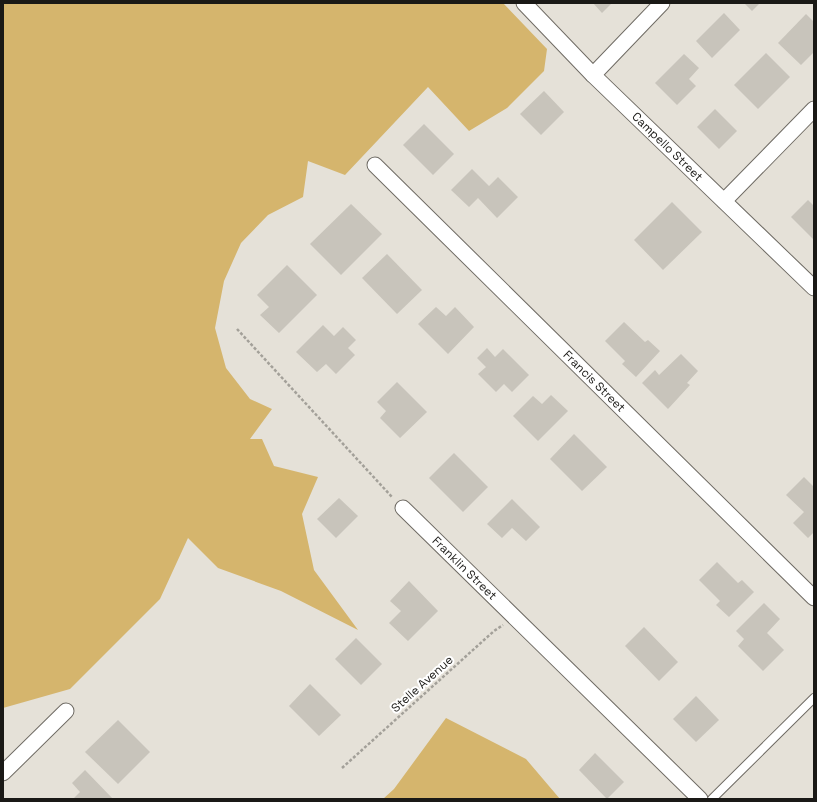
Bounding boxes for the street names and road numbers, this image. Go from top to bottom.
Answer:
street label: Campello Street [628,109,706,185]
street label: Francis Street [560,347,629,416]
street label: Franklin Street [429,533,500,604]
street label: Stelle Avenue [388,652,456,716]

